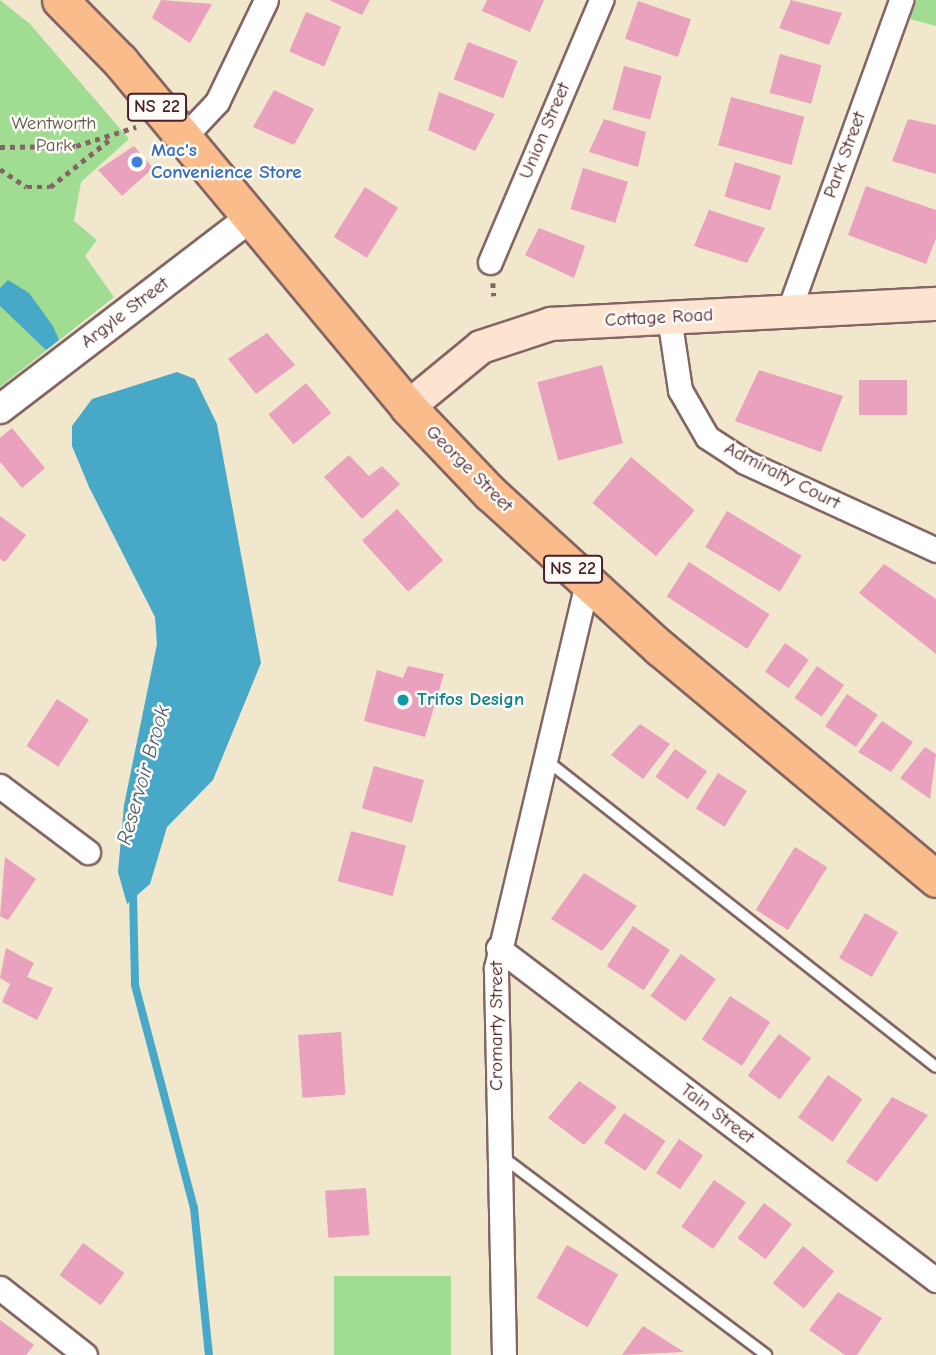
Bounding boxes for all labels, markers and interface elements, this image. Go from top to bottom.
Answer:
street label: Union Street [514,79,576,183]
road number: NS 22 [125,92,188,122]
street label: Park Street [819,109,871,201]
park label: Wentworth Park [12,113,96,157]
place label: Mac's Convenience Store [151,140,302,184]
marker: Mac's Convenience Store [129,154,145,170]
street label: Argyle Street [77,273,173,353]
street label: Cottage Road [604,304,714,332]
street label: George Street [421,421,517,517]
street label: Admiralty Court [720,437,844,515]
road number: NS 22 [542,554,604,584]
place label: Trifos Design [417,689,524,711]
marker: Trifos Design [395,692,411,708]
water label: Reservoir Brook [111,702,175,848]
street label: Cromarty Street [486,961,508,1091]
street label: Tain Street [676,1079,758,1149]

